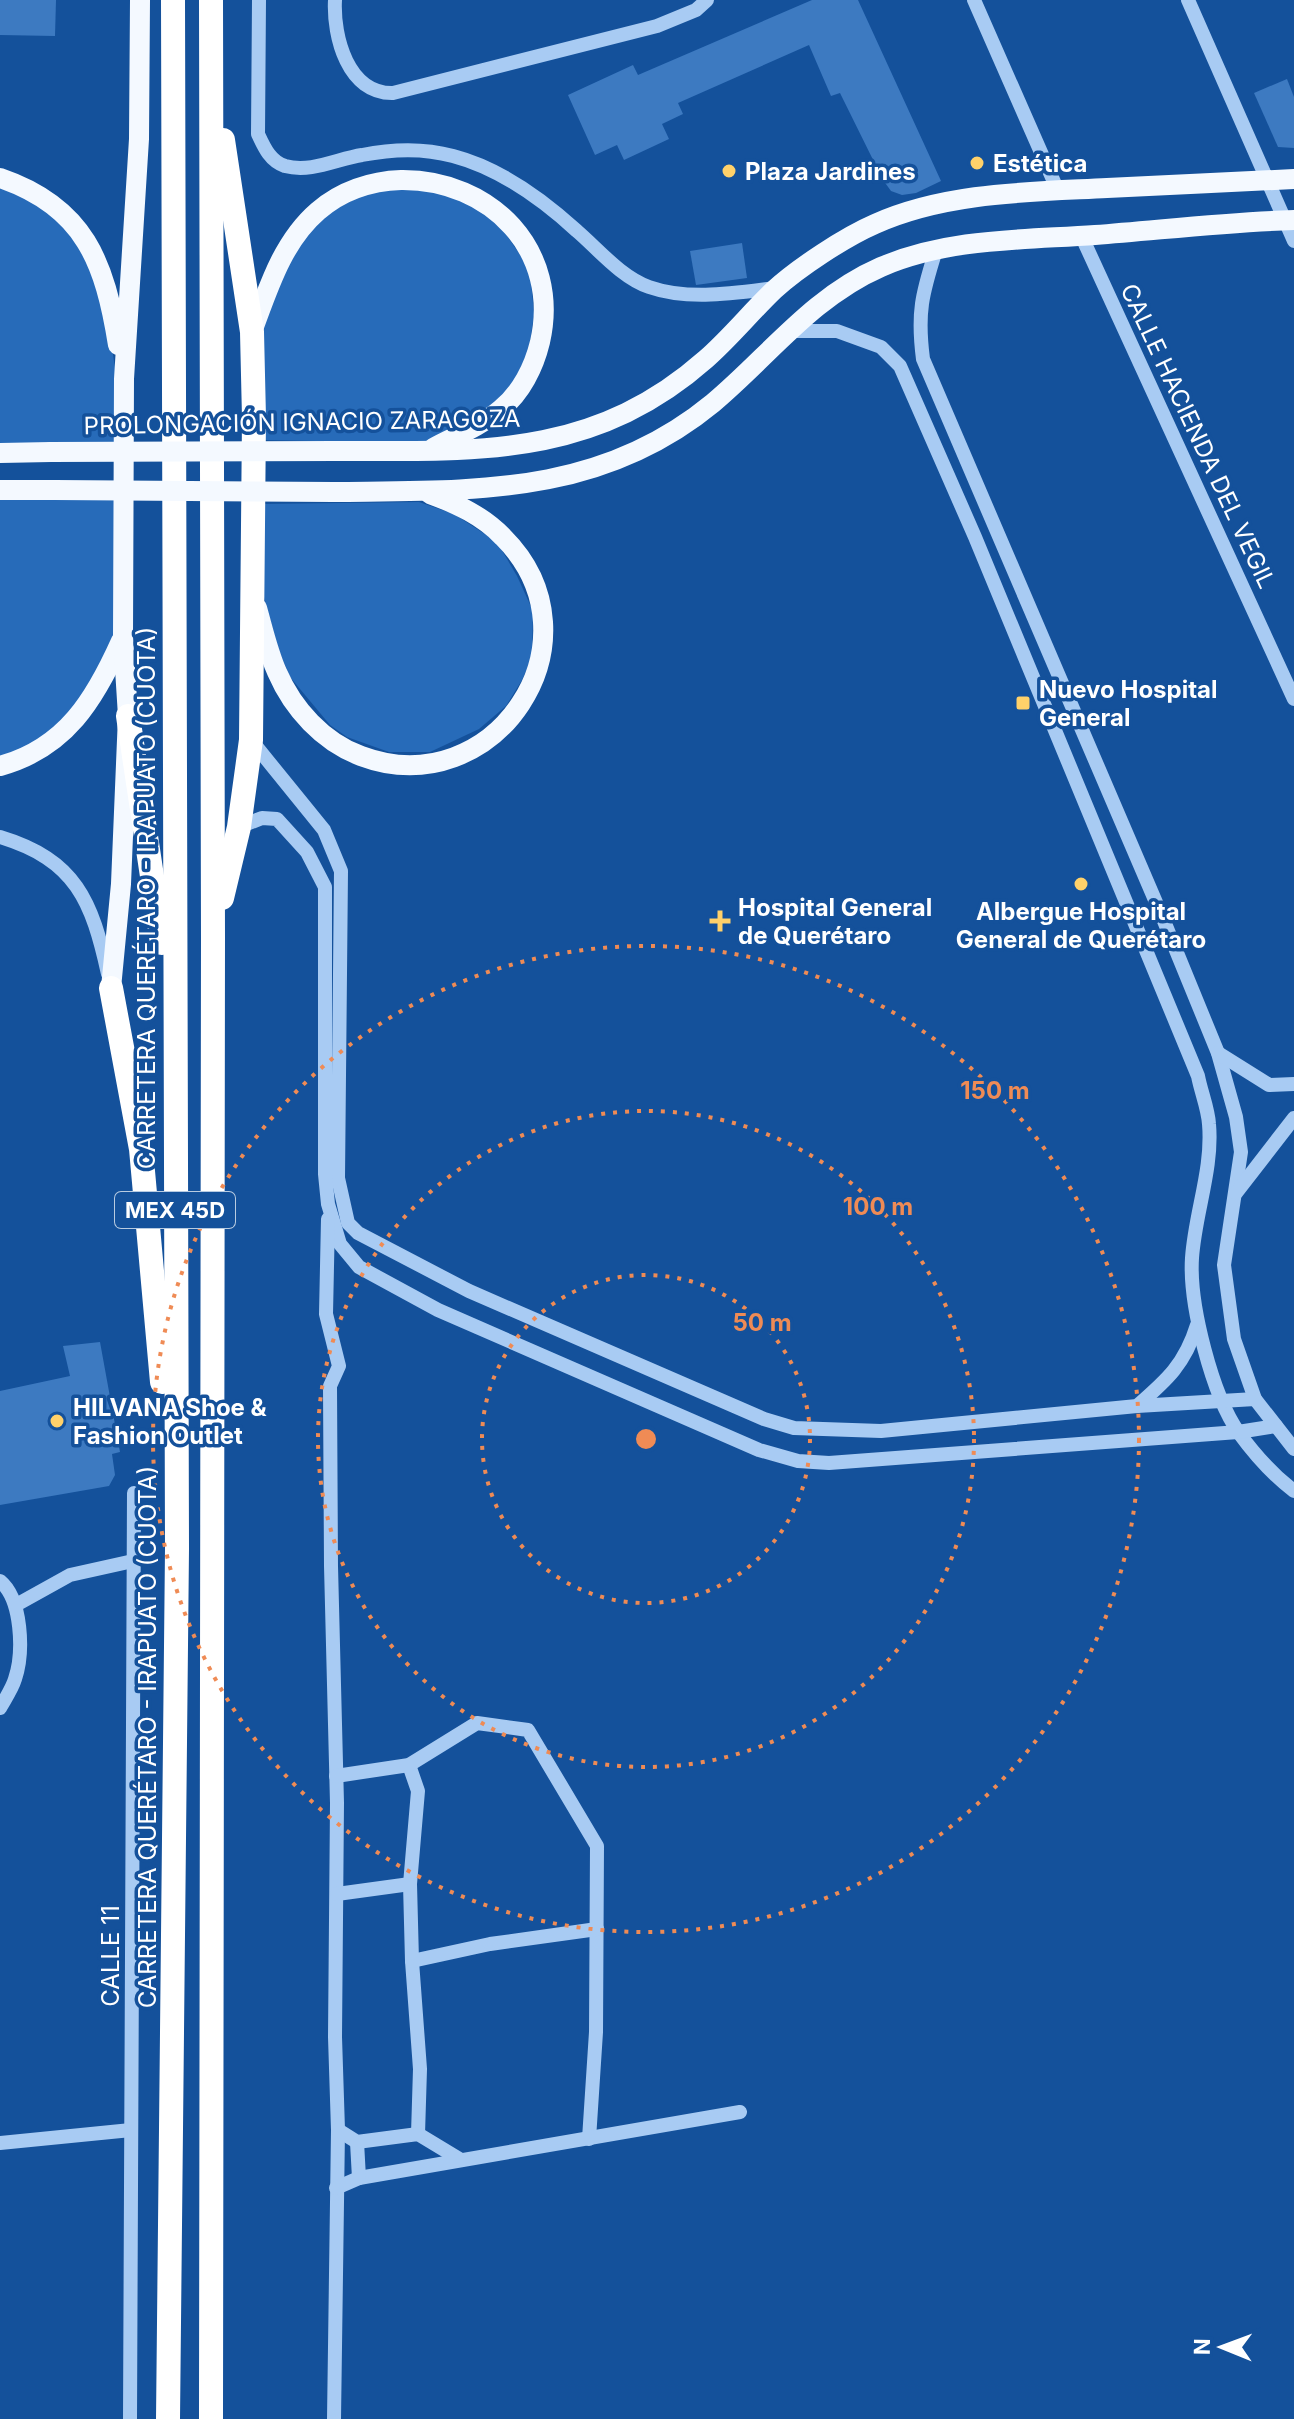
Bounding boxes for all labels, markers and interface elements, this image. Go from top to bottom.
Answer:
place label: Estética [993,149,1087,178]
marker: Estética [968,154,986,172]
place label: Plaza Jardines [745,157,916,186]
marker: Plaza Jardines [720,162,738,180]
street label: CALLE HACIENDA DEL VEGIL [1115,279,1281,593]
street label: PROLONGACIÓN IGNACIO ZARAGOZA [83,404,521,440]
street label: CARRETERA QUERÉTARO - IRAPUATO (CUOTA) [131,627,161,1169]
place label: Nuevo Hospital General [1039,675,1218,732]
marker: Nuevo Hospital General [1014,694,1032,712]
marker: Albergue Hospital General de Querétaro [1072,875,1090,893]
place label: Hospital General de Querétaro [738,893,932,950]
place label: Albergue Hospital General de Querétaro [956,897,1206,954]
marker: Hospital General de Querétaro [709,910,731,932]
text: 150 m [960,1076,1030,1105]
road number: MEX 45D [115,1192,235,1228]
text: 100 m [843,1192,913,1221]
text: 50 m [732,1308,792,1337]
place label: HILVANA Shoe & Fashion Outlet [73,1393,268,1450]
marker: HILVANA Shoe & Fashion Outlet [48,1412,66,1430]
centre of rings [632,1425,660,1453]
street label: CARRETERA QUERÉTARO - IRAPUATO (CUOTA) [132,1466,162,2008]
street label: CALLE 11 [96,1905,125,2007]
north arrow [1182,2307,1262,2387]
text: N [1189,2338,1215,2355]

